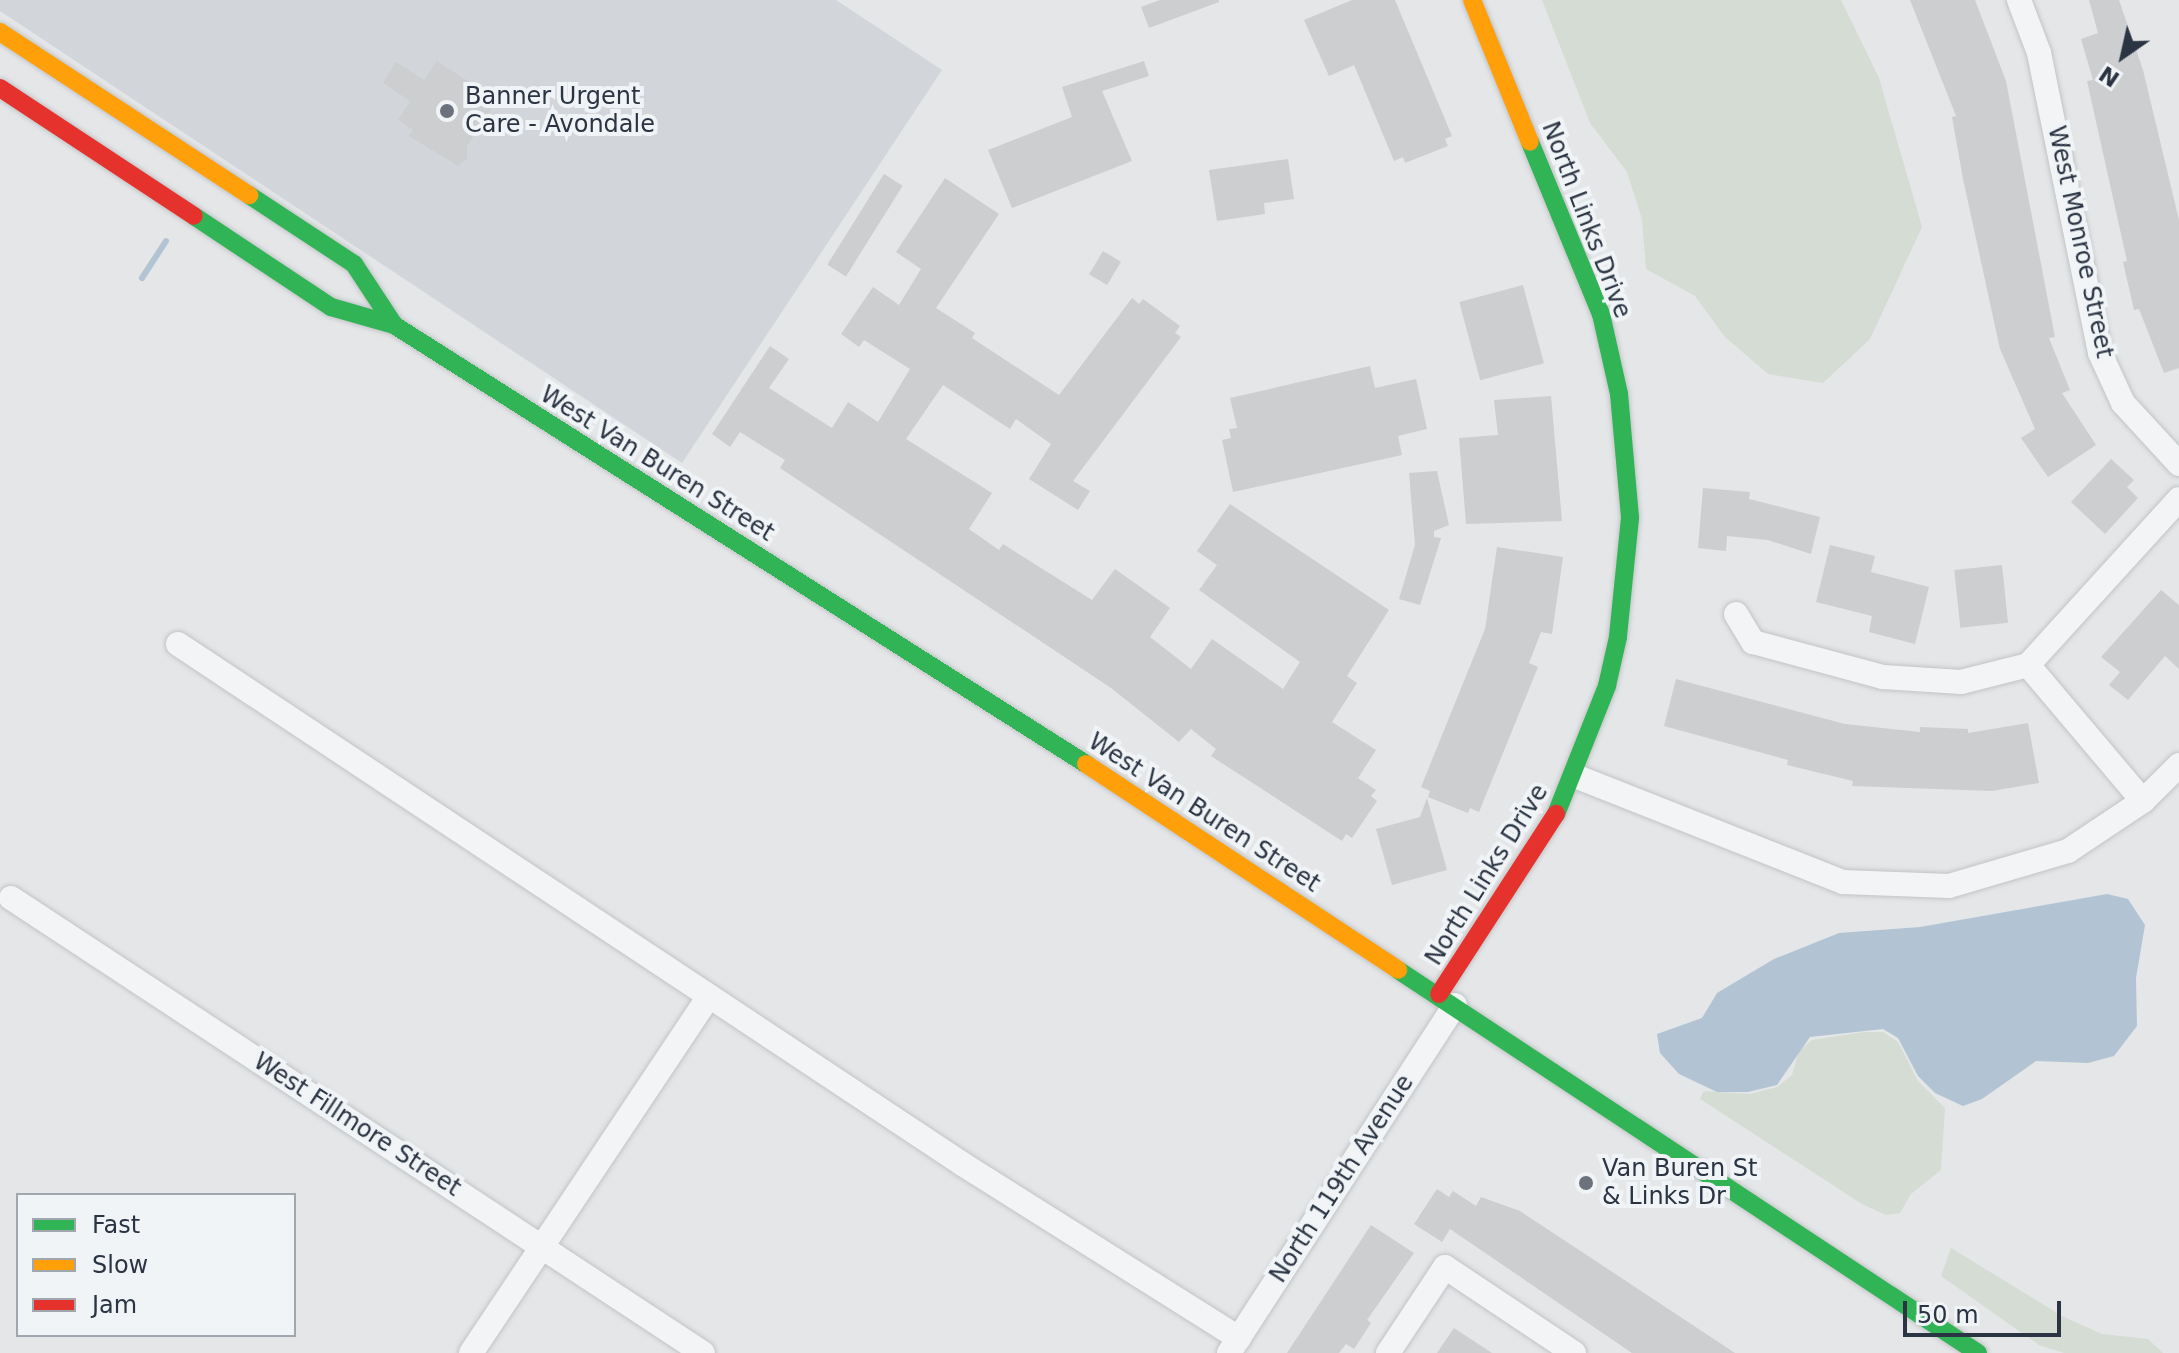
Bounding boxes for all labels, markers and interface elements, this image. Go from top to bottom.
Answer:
north arrow [2083,16,2163,96]
text: N [2095,61,2124,92]
place label: Banner Urgent Care - Avondale [465,83,655,139]
marker: Banner Urgent Care - Avondale [436,100,458,122]
street label: North Links Drive [1535,118,1637,322]
street label: West Monroe Street [2041,123,2119,361]
street label: West Van Buren Street [535,380,779,548]
street label: West Van Buren Street [1083,727,1325,899]
street label: North Links Drive [1420,779,1554,971]
street label: West Fillmore Street [248,1047,466,1203]
street label: North 119th Avenue [1264,1070,1420,1288]
place label: Van Buren St & Links Dr [1602,1155,1757,1211]
marker: Van Buren St & Links Dr [1577,1174,1595,1192]
legend [16,1193,296,1337]
text: Fast [92,1211,140,1239]
text: Slow [92,1251,148,1279]
scale bar [1907,1285,2065,1335]
text: Jam [92,1291,137,1319]
text: 50 m [1917,1301,1979,1329]

